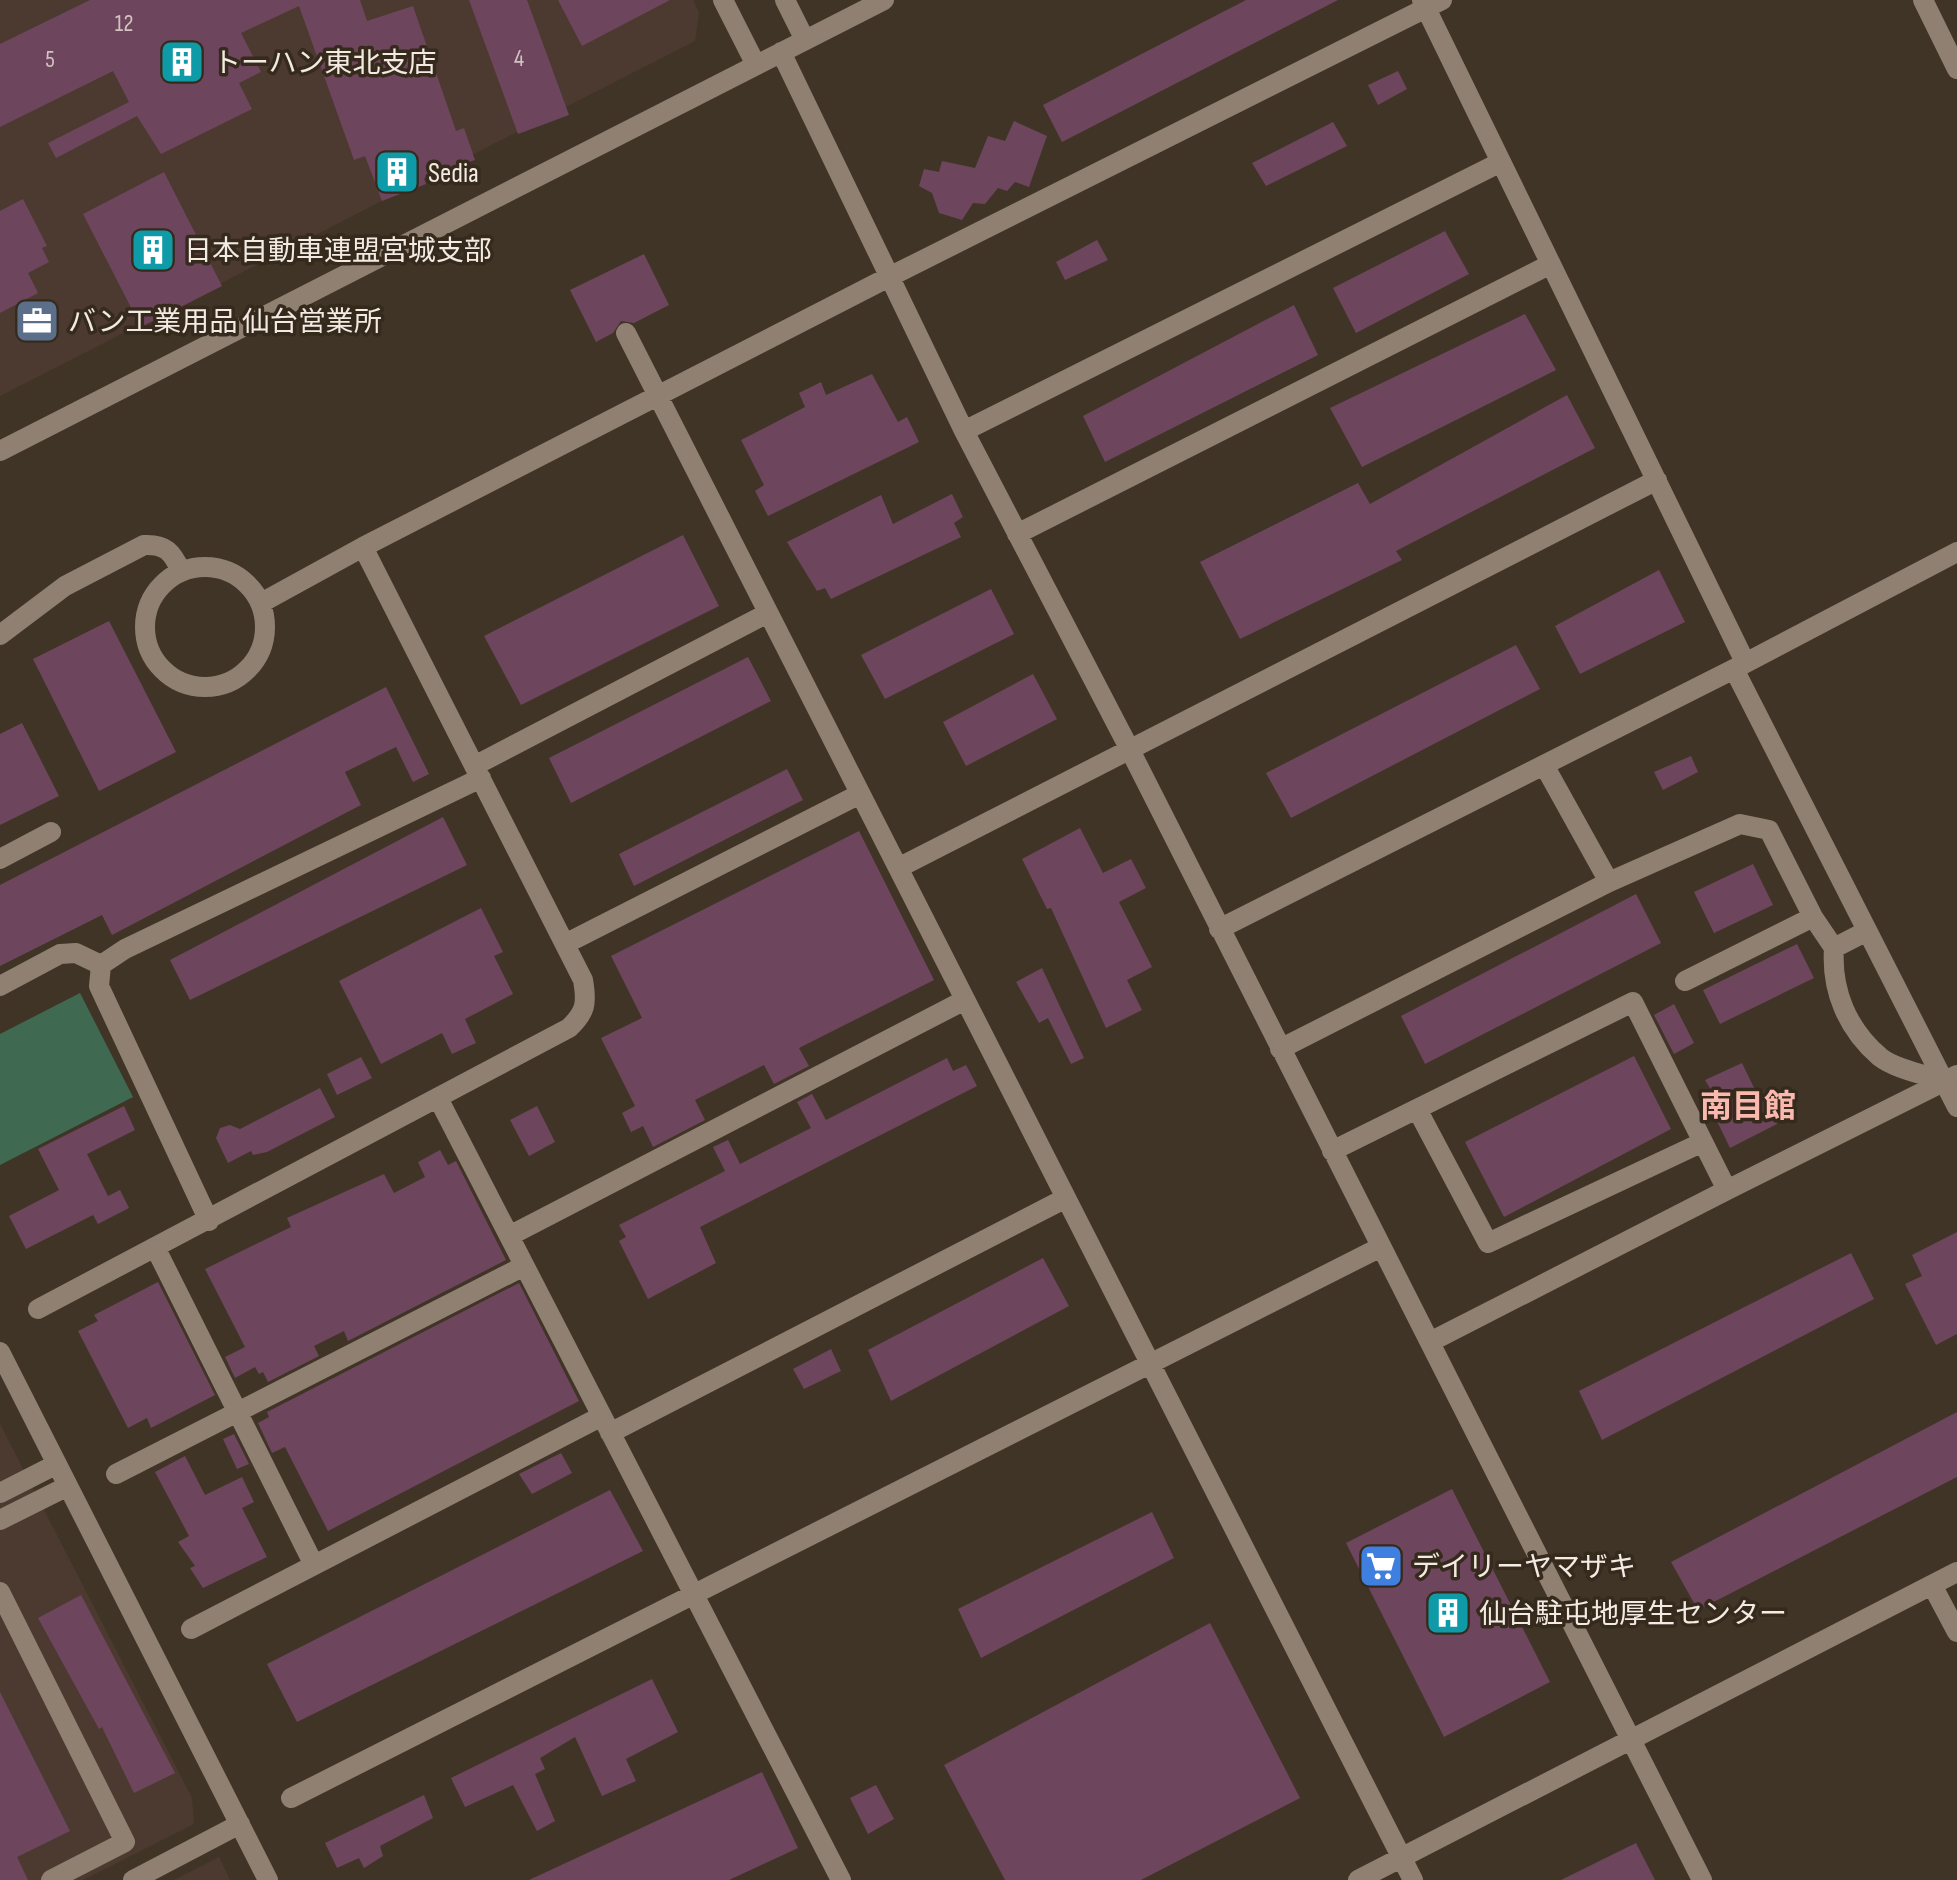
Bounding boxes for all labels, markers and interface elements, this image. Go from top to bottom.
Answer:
house number: 12 [115,9,133,38]
building icon: トーハン東北支店 [158,38,206,86]
house number: 4 [514,44,524,73]
house number: 5 [45,45,55,74]
place label: トーハン東北支店 [213,47,436,80]
building icon: Sedia [373,148,421,196]
place label: Sedia [428,157,479,190]
building icon: 日本自動車連盟宮城支部 [129,226,177,274]
place label: 日本自動車連盟宮城支部 [184,235,492,268]
office icon: バン工業用品 仙台営業所 [13,297,61,345]
place label: バン工業用品 仙台営業所 [68,306,382,339]
district label: 南目館 [1700,1088,1796,1127]
supermarket icon: デイリーヤマザキ [1357,1542,1405,1590]
place label: デイリーヤマザキ [1412,1551,1636,1584]
building icon: 仙台駐屯地厚生センター [1424,1589,1472,1637]
place label: 仙台駐屯地厚生センター [1479,1598,1787,1631]

